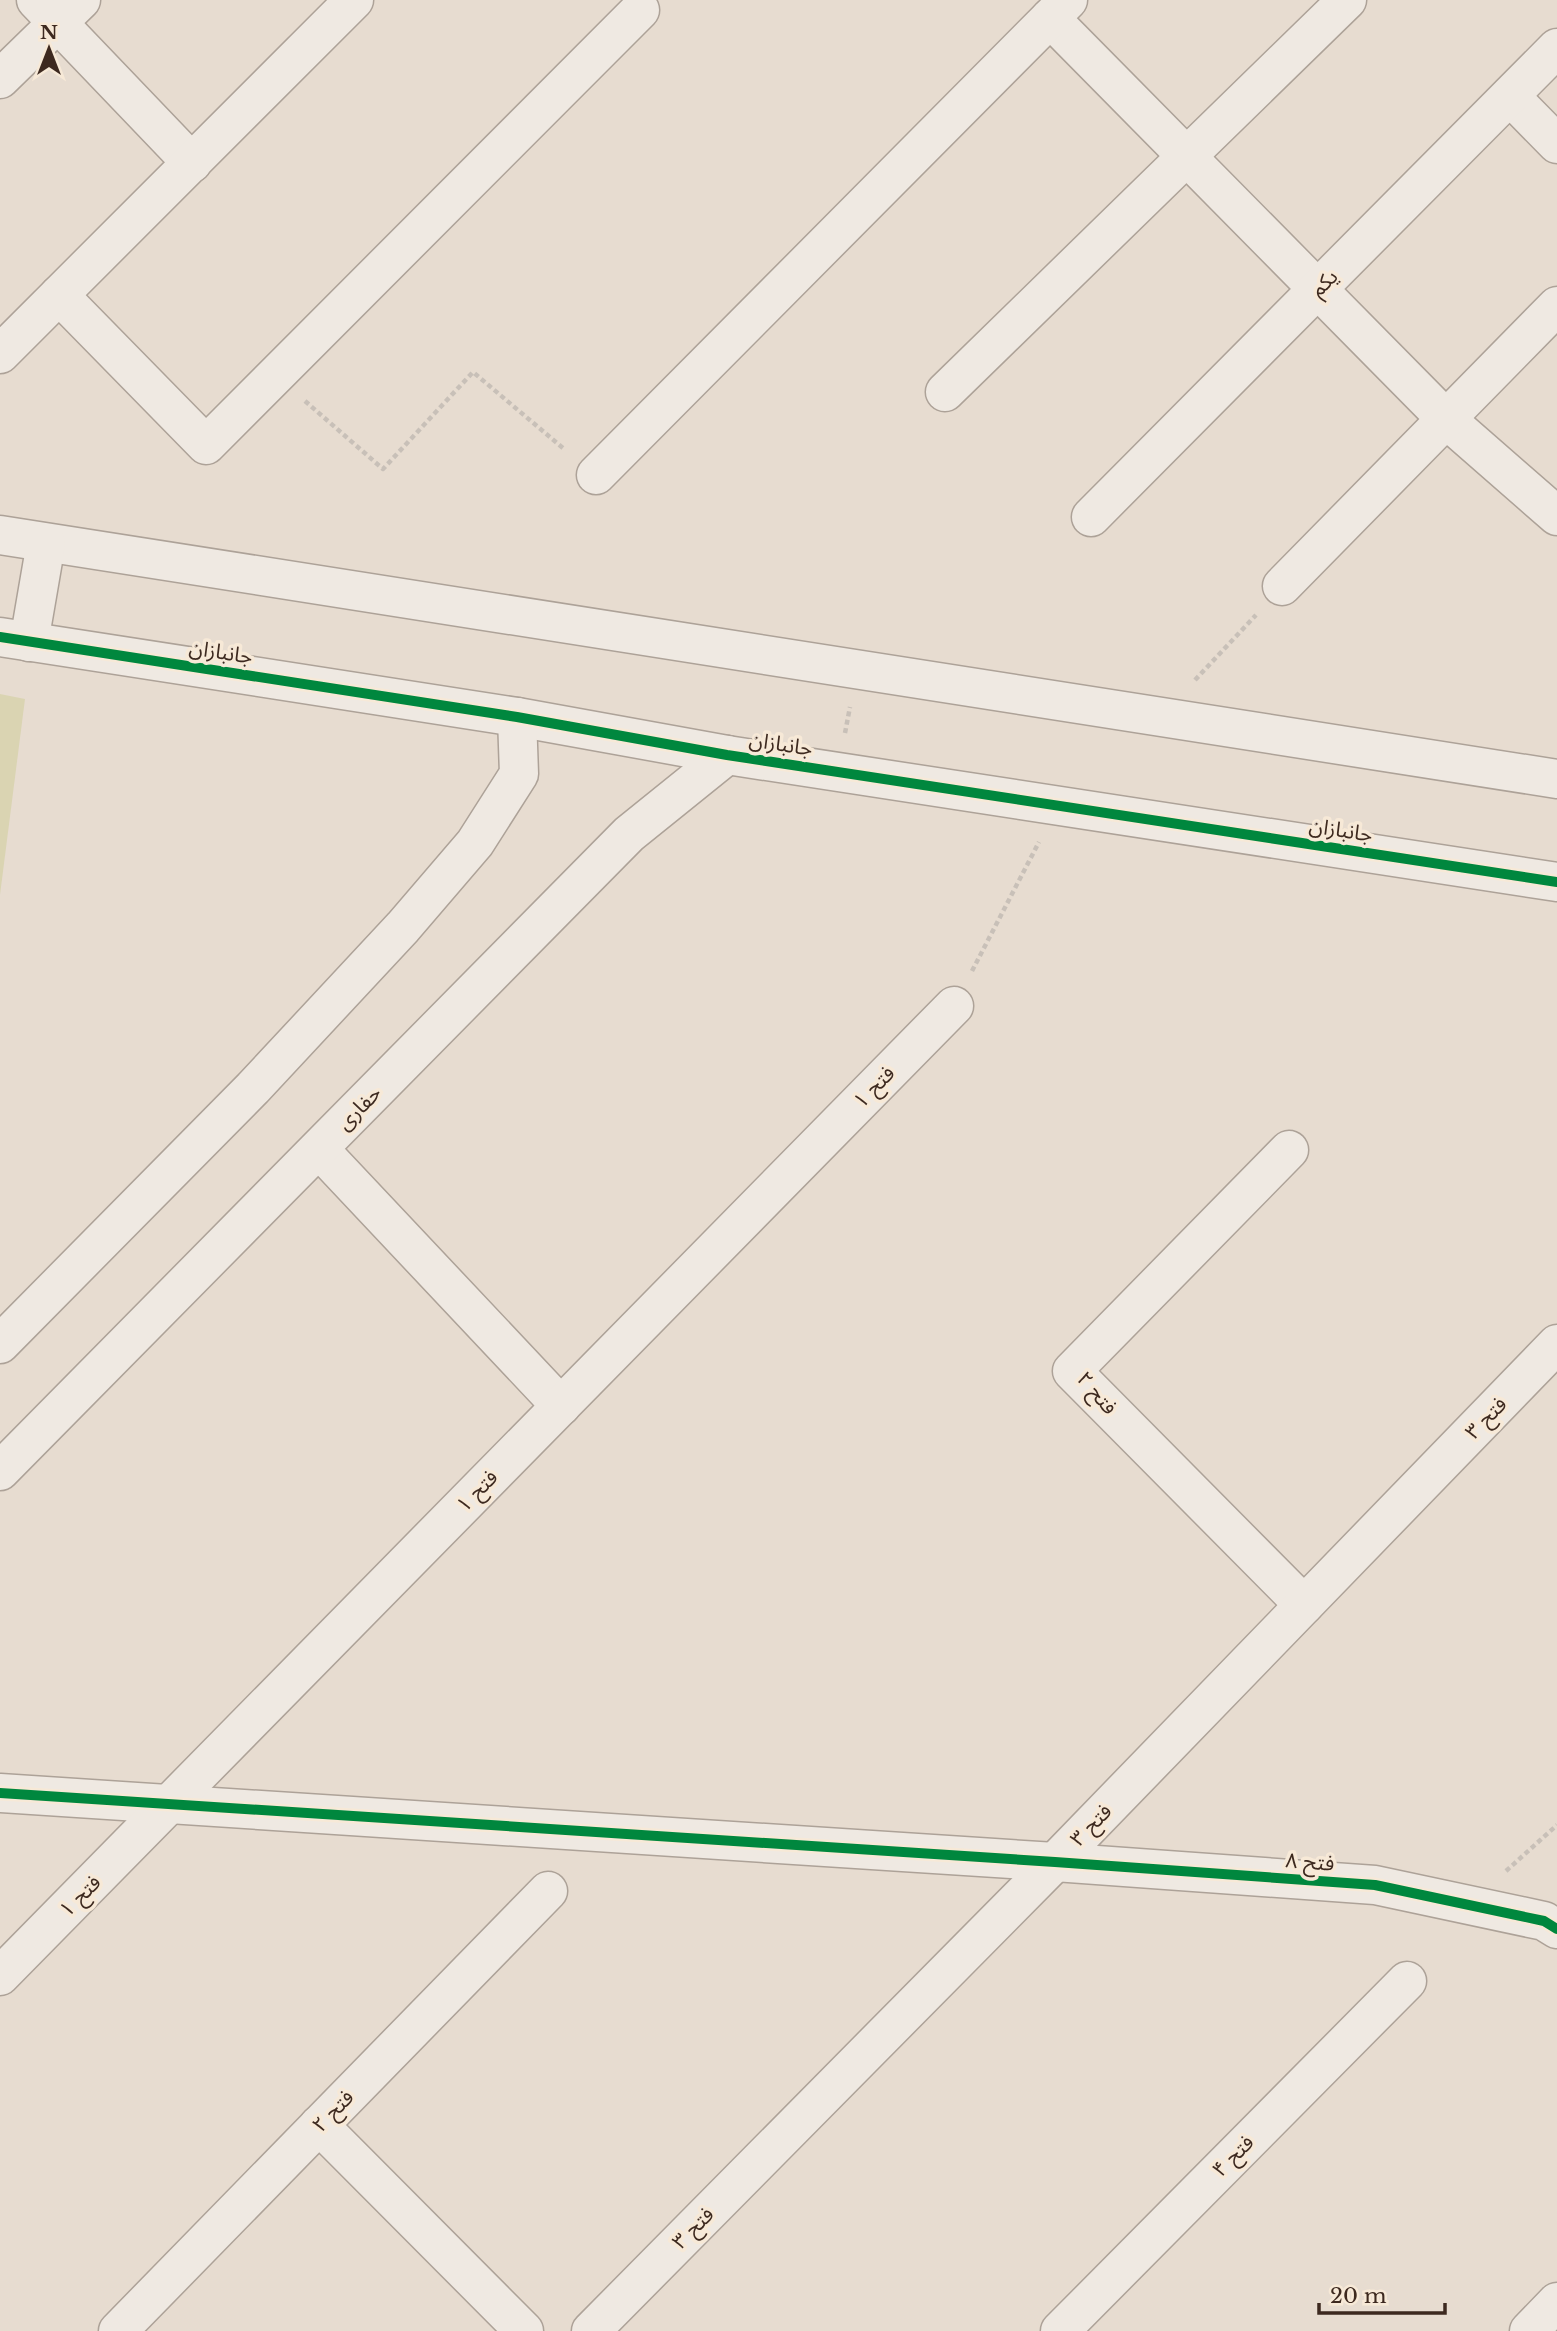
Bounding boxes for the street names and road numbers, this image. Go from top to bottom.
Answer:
street label: یکم [1305,264,1345,304]
street label: جانبازان [187,634,255,670]
street label: جانبازان [747,726,815,762]
street label: جانبازان [1307,812,1375,848]
street label: فتح ۱ [848,1060,902,1115]
street label: حفاری [331,1080,387,1136]
street label: فتح ۲ [1070,1366,1123,1421]
street label: فتح ۳ [1460,1391,1514,1446]
street label: فتح ۱ [451,1464,505,1519]
street label: فتح ۳ [1065,1798,1119,1853]
street label: فتح ۸ [1285,1847,1335,1879]
street label: فتح ۱ [54,1870,108,1924]
street label: فتح ۲ [307,2084,361,2139]
street label: فتح ۴ [1207,2130,1261,2184]
street label: فتح ۳ [667,2202,721,2256]

